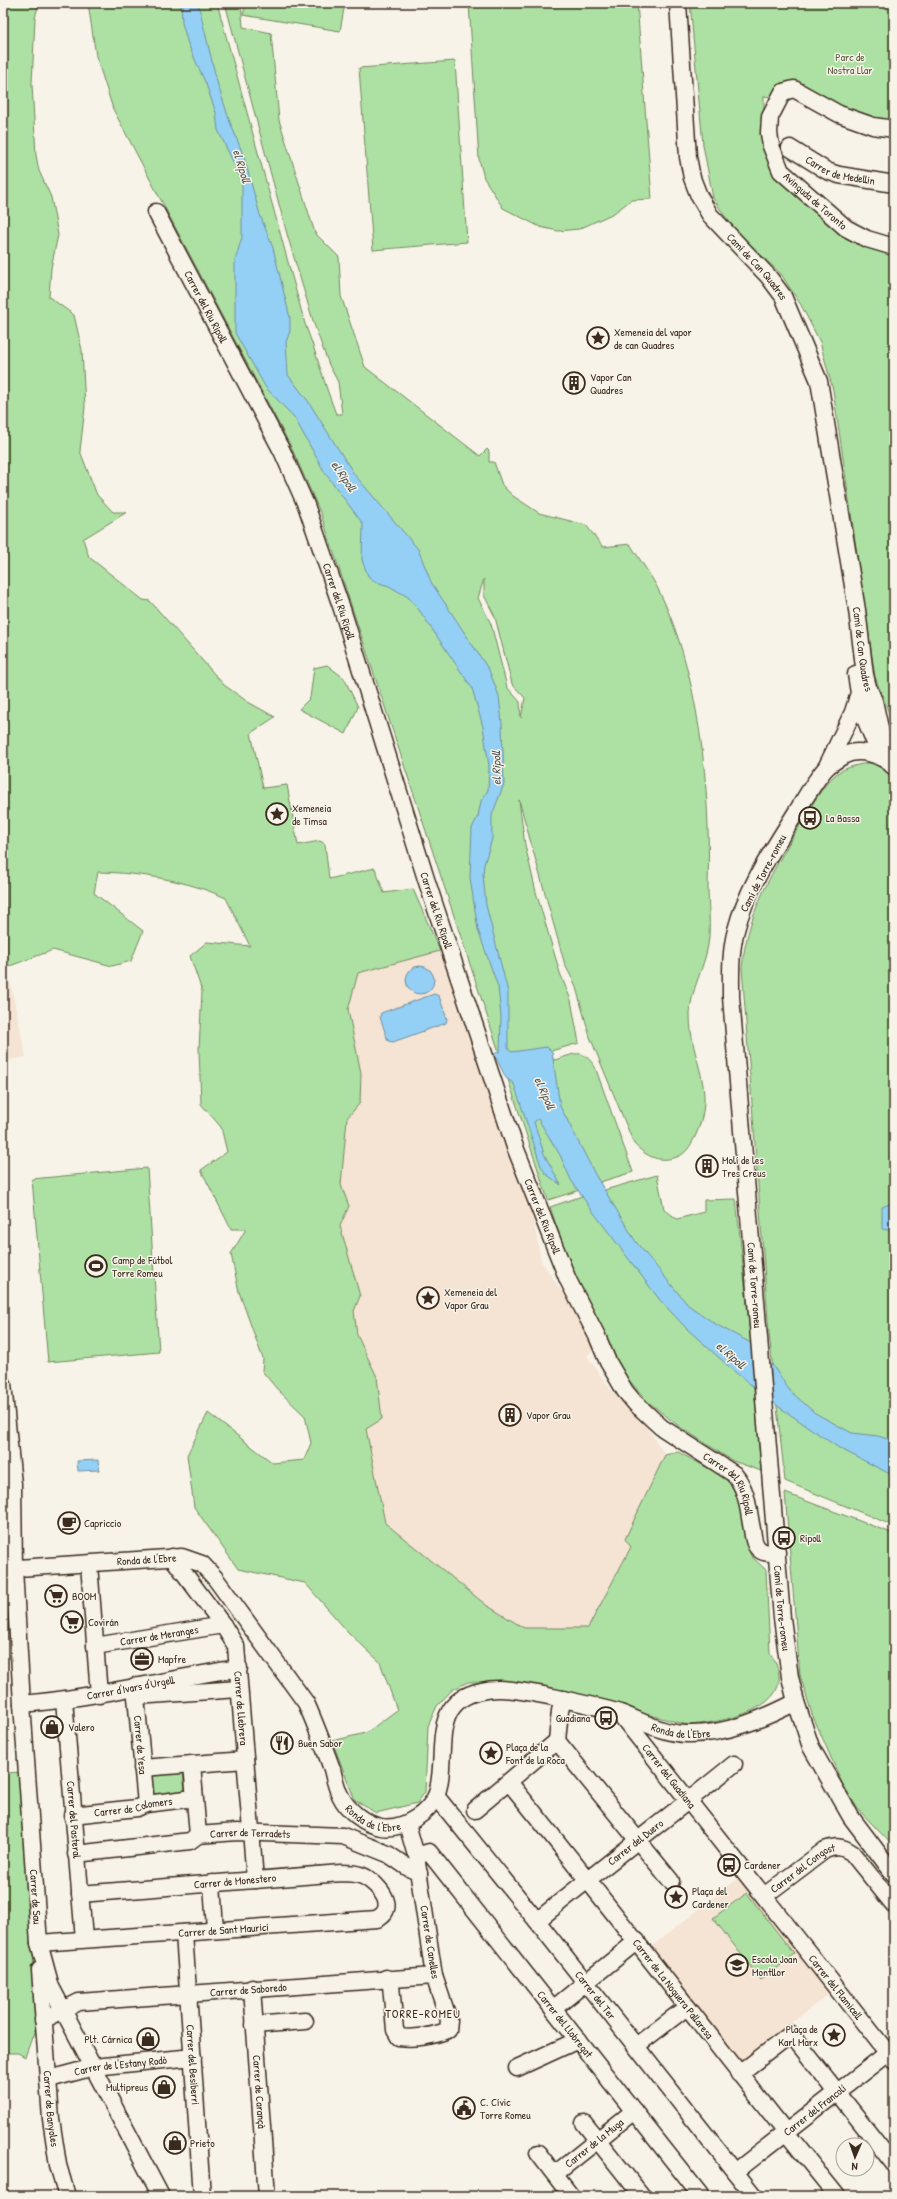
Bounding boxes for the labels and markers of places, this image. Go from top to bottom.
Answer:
place icon: Xemeneia del vapor de can Quadres [585,325,611,351]
place label: Xemeneia del vapor de can Quadres [614,325,692,352]
building icon: Vapor Can Quadres [561,370,587,396]
place label: Vapor Can Quadres [590,370,632,397]
place icon: Xemeneia de Timsa [264,801,290,827]
place label: Xemeneia de Timsa [292,801,332,828]
bus stop icon: La Bassa [797,805,823,831]
place label: La Bassa [826,811,860,825]
building icon: Molí de les Tres Creus [694,1153,720,1179]
place label: Molí de les Tres Creus [722,1153,766,1180]
sports icon: Camp de Fútbol Torre Romeu [83,1253,109,1279]
place label: Camp de Fútbol Torre Romeu [112,1253,173,1280]
place icon: Xemeneia del Vapor Grau [415,1285,441,1311]
place label: Xemeneia del Vapor Grau [444,1285,497,1312]
building icon: Vapor Grau [497,1402,523,1428]
place label: Vapor Grau [526,1408,571,1422]
cafe icon: Capriccio [56,1510,82,1536]
place label: Capriccio [84,1516,122,1530]
bus stop icon: Ripoll [771,1525,797,1551]
place label: Ripoll [800,1531,822,1545]
supermarket icon: BOOM [43,1583,69,1609]
place label: BOOM [72,1589,97,1603]
supermarket icon: Covirán [59,1609,85,1635]
place label: Covirán [88,1615,119,1629]
office icon: Mapfre [129,1646,155,1672]
place label: Mapfre [158,1652,187,1666]
bus stop icon: Guadiana [593,1705,619,1731]
place label: Guadiana [556,1711,591,1725]
shop icon: Valero [39,1714,65,1740]
place label: Valero [68,1720,95,1734]
restaurant icon: Buen Sabor [269,1730,295,1756]
place label: Buen Sabor [298,1736,343,1750]
place icon: Plaça de la Font de la Roca [478,1740,504,1766]
place label: Plaça de la Font de la Roca [505,1740,566,1767]
bus stop icon: Cardener [716,1852,742,1878]
place label: Cardener [744,1858,782,1872]
place icon: Plaça del Cardener [663,1884,689,1910]
place label: Plaça del Cardener [692,1884,730,1911]
school or university icon: Escola Joan Montllor [724,1952,750,1978]
place label: Escola Joan Montllor [752,1952,797,1979]
place label: Plaça de Karl Marx [778,2022,819,2049]
place icon: Plaça de Karl Marx [821,2022,847,2048]
shop icon: Plt. Cárnica [135,2026,161,2052]
place label: Plt. Cárnica [85,2032,133,2046]
shop icon: Multipreus [151,2074,177,2100]
place label: Multipreus [106,2080,148,2094]
public building icon: C. Cívic Torre Romeu [451,2095,477,2121]
place label: C. Cívic Torre Romeu [480,2095,531,2122]
shop icon: Prieto [162,2130,188,2156]
place label: Prieto [190,2136,215,2150]

